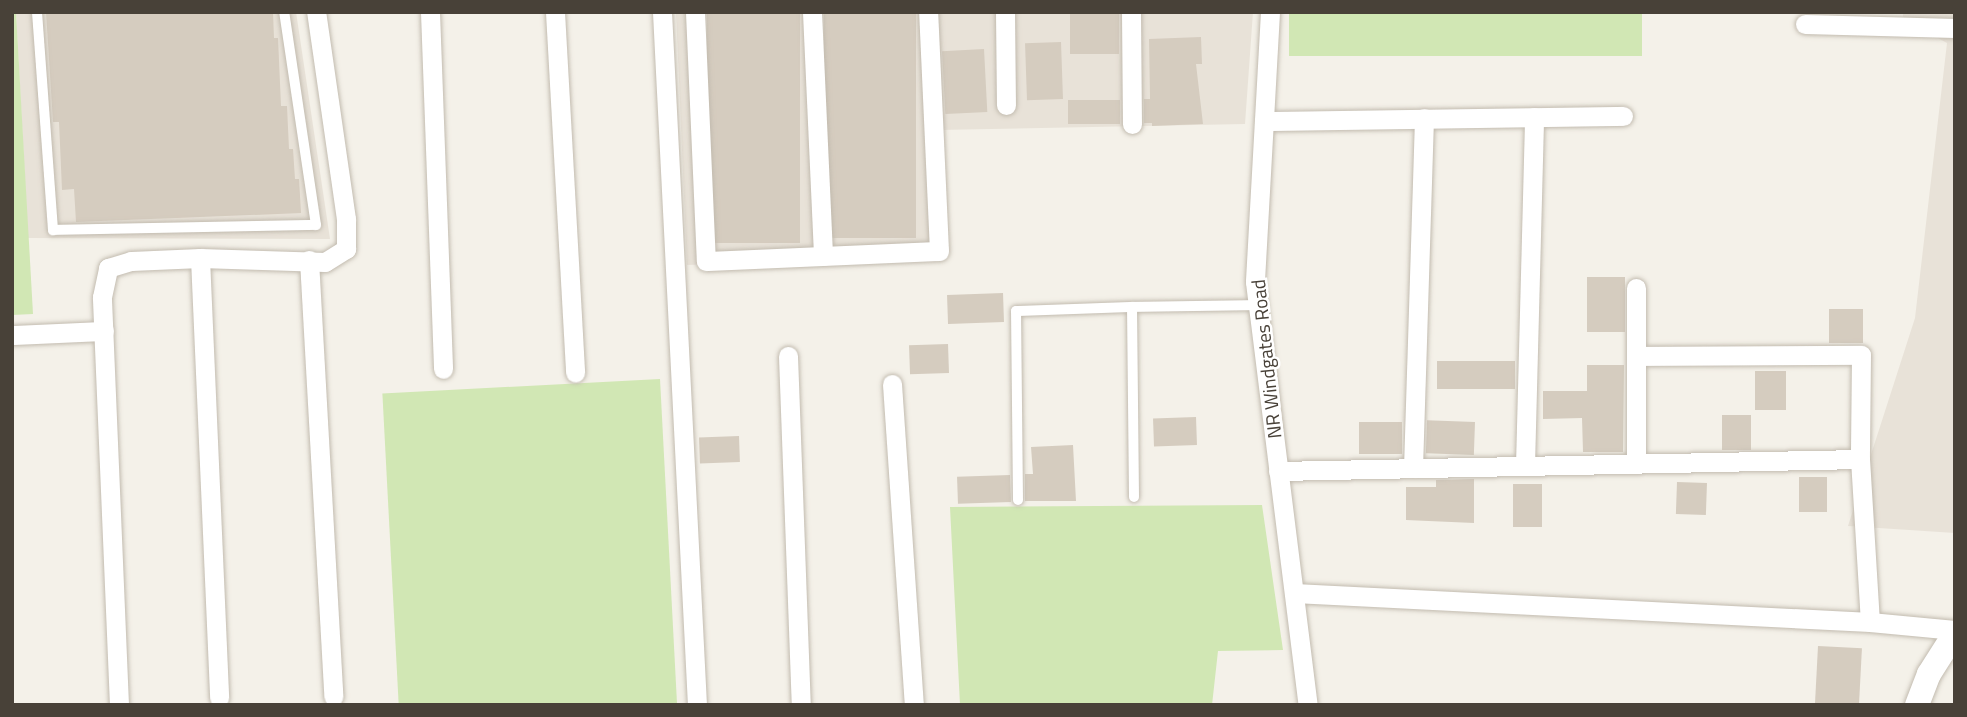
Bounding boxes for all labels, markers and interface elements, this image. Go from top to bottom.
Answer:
street label: NR Windgates Road [1246,278,1286,440]

